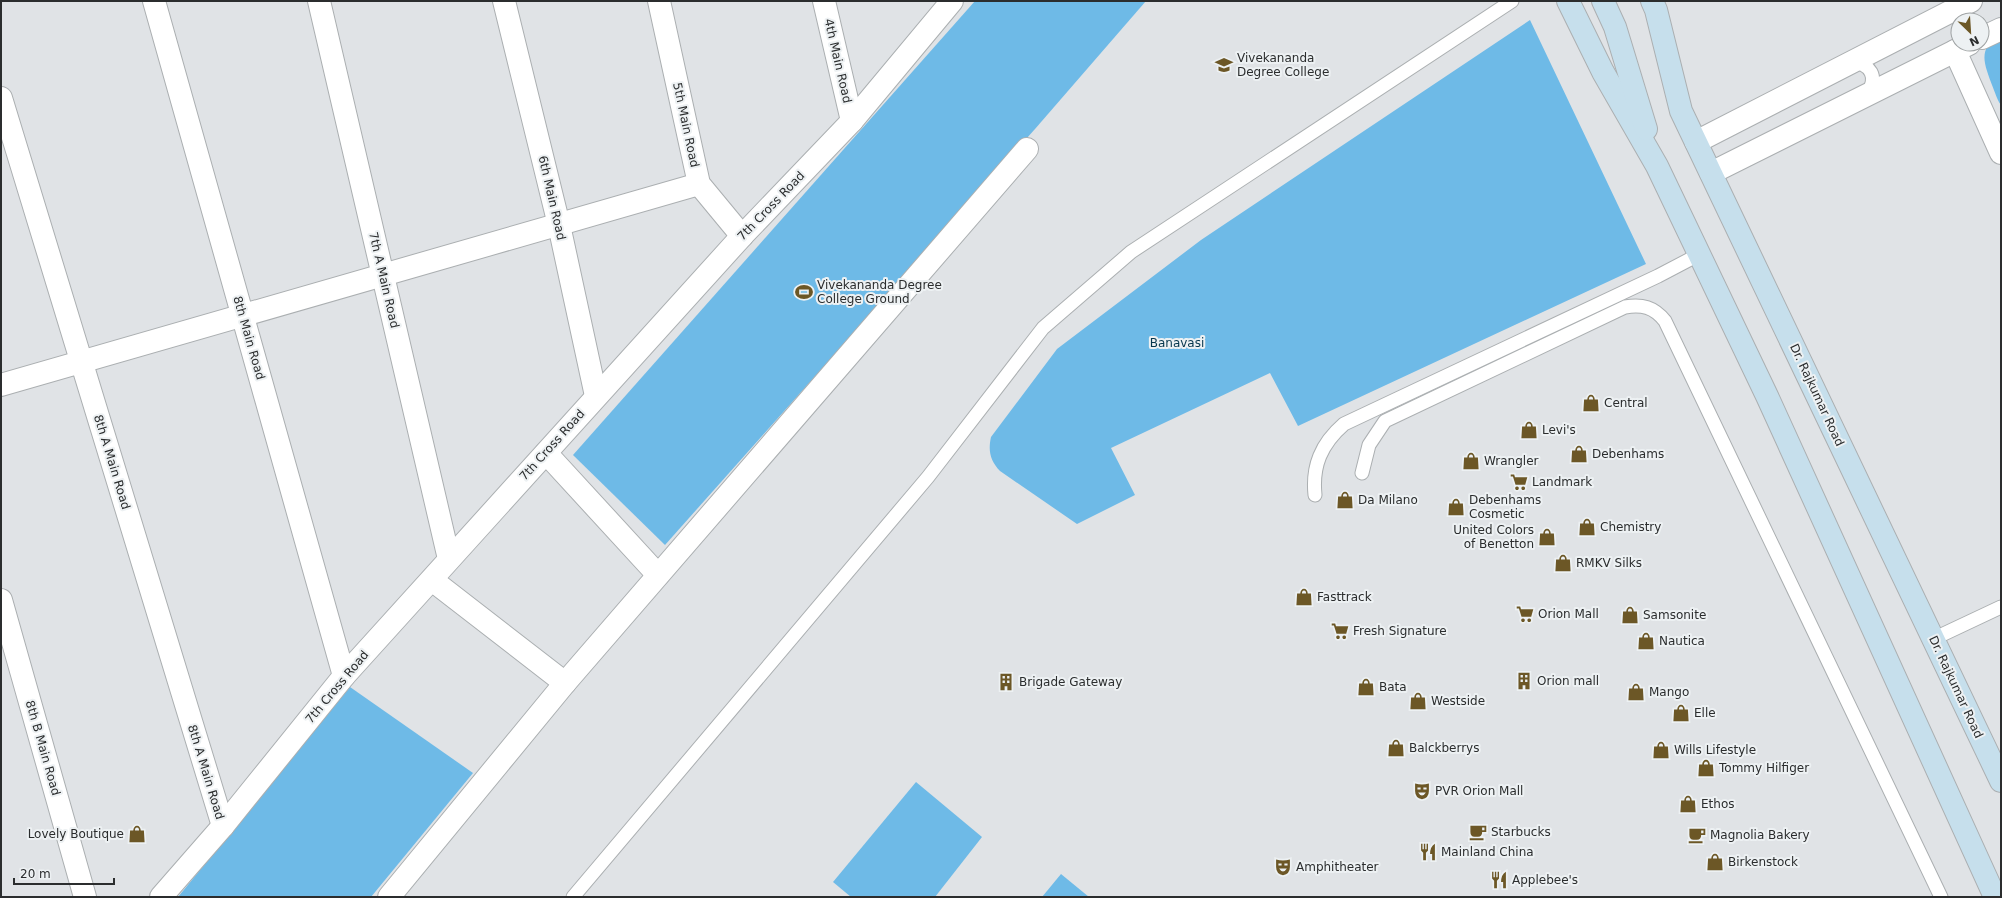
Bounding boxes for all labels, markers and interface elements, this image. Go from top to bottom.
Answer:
north arrow [1950,12,1990,52]
street label: 4th Main Road [821,17,855,105]
text: N [1967,33,1981,48]
place label: Vivekananda Degree College [1237,51,1329,79]
school or university icon: Vivekananda Degree College [1214,55,1234,75]
street label: 5th Main Road [670,81,702,169]
street label: 6th Main Road [535,154,569,242]
street label: 7th Cross Road [734,169,808,243]
street label: 7th A Main Road [366,231,402,329]
place label: Vivekananda Degree College Ground [817,278,942,306]
sports icon: Vivekananda Degree College Ground [794,282,814,302]
street label: 8th Main Road [230,295,268,381]
park label: Banavasi [1150,336,1204,350]
street label: Dr. Rajkumar Road [1787,341,1847,449]
shop icon: Central [1581,393,1601,413]
place label: Central [1604,396,1648,410]
street label: 7th Cross Road [516,407,588,483]
street label: 8th A Main Road [91,413,133,511]
shop icon: Levi's [1519,420,1539,440]
place label: Levi's [1542,423,1576,437]
shop icon: Debenhams [1569,444,1589,464]
place label: Debenhams [1592,447,1664,461]
shop icon: Wrangler [1461,451,1481,471]
place label: Wrangler [1484,454,1539,468]
supermarket icon: Landmark [1509,472,1529,492]
place label: Landmark [1532,475,1592,489]
shop icon: Da Milano [1335,490,1355,510]
place label: Da Milano [1358,493,1418,507]
place label: Debenhams Cosmetic [1469,493,1541,521]
shop icon: Debenhams Cosmetic [1446,497,1466,517]
shop icon: Chemistry [1577,517,1597,537]
place label: Chemistry [1600,520,1661,534]
place label: United Colors of Benetton [1453,523,1534,551]
shop icon: United Colors of Benetton [1537,527,1557,547]
shop icon: RMKV Silks [1553,553,1573,573]
place label: RMKV Silks [1576,556,1642,570]
shop icon: Fasttrack [1294,587,1314,607]
place label: Fasttrack [1317,590,1372,604]
supermarket icon: Orion Mall [1515,604,1535,624]
shop icon: Samsonite [1620,605,1640,625]
place label: Orion Mall [1538,607,1599,621]
place label: Samsonite [1643,608,1706,622]
supermarket icon: Fresh Signature [1330,621,1350,641]
place label: Fresh Signature [1353,624,1447,638]
shop icon: Nautica [1636,631,1656,651]
street label: Dr. Rajkumar Road [1926,633,1986,741]
place label: Nautica [1659,634,1705,648]
street label: 7th Cross Road [303,648,371,726]
building icon: Orion mall [1514,671,1534,691]
building icon: Brigade Gateway [996,672,1016,692]
place label: Orion mall [1537,674,1599,688]
place label: Brigade Gateway [1019,675,1122,689]
shop icon: Bata [1356,677,1376,697]
place label: Bata [1379,680,1407,694]
shop icon: Mango [1626,682,1646,702]
place label: Mango [1649,685,1689,699]
shop icon: Westside [1408,691,1428,711]
place label: Westside [1431,694,1485,708]
street label: 8th B Main Road [23,699,63,797]
shop icon: Elle [1671,703,1691,723]
place label: Elle [1694,706,1716,720]
street label: 8th A Main Road [185,723,227,821]
shop icon: Balckberrys [1386,738,1406,758]
shop icon: Wills Lifestyle [1651,740,1671,760]
place label: Balckberrys [1409,741,1479,755]
place label: Wills Lifestyle [1674,743,1756,757]
shop icon: Tommy Hilfiger [1696,758,1716,778]
place label: Tommy Hilfiger [1718,761,1809,775]
theatre icon: PVR Orion Mall [1412,781,1432,801]
place label: PVR Orion Mall [1435,784,1523,798]
shop icon: Ethos [1678,794,1698,814]
place label: Ethos [1701,797,1735,811]
cafe icon: Starbucks [1468,822,1488,842]
shop icon: Lovely Boutique [127,824,147,844]
place label: Starbucks [1491,825,1551,839]
cafe icon: Magnolia Bakery [1687,825,1707,845]
place label: Lovely Boutique [28,827,124,841]
place label: Magnolia Bakery [1710,828,1810,842]
restaurant icon: Mainland China [1418,842,1438,862]
place label: Mainland China [1441,845,1534,859]
shop icon: Birkenstock [1705,852,1725,872]
place label: Birkenstock [1728,855,1798,869]
theatre icon: Amphitheater [1273,857,1293,877]
scale bar [14,860,114,886]
place label: Amphitheater [1296,860,1379,874]
text: 20 m [20,867,51,881]
restaurant icon: Applebee's [1489,870,1509,890]
place label: Applebee's [1512,873,1578,887]

